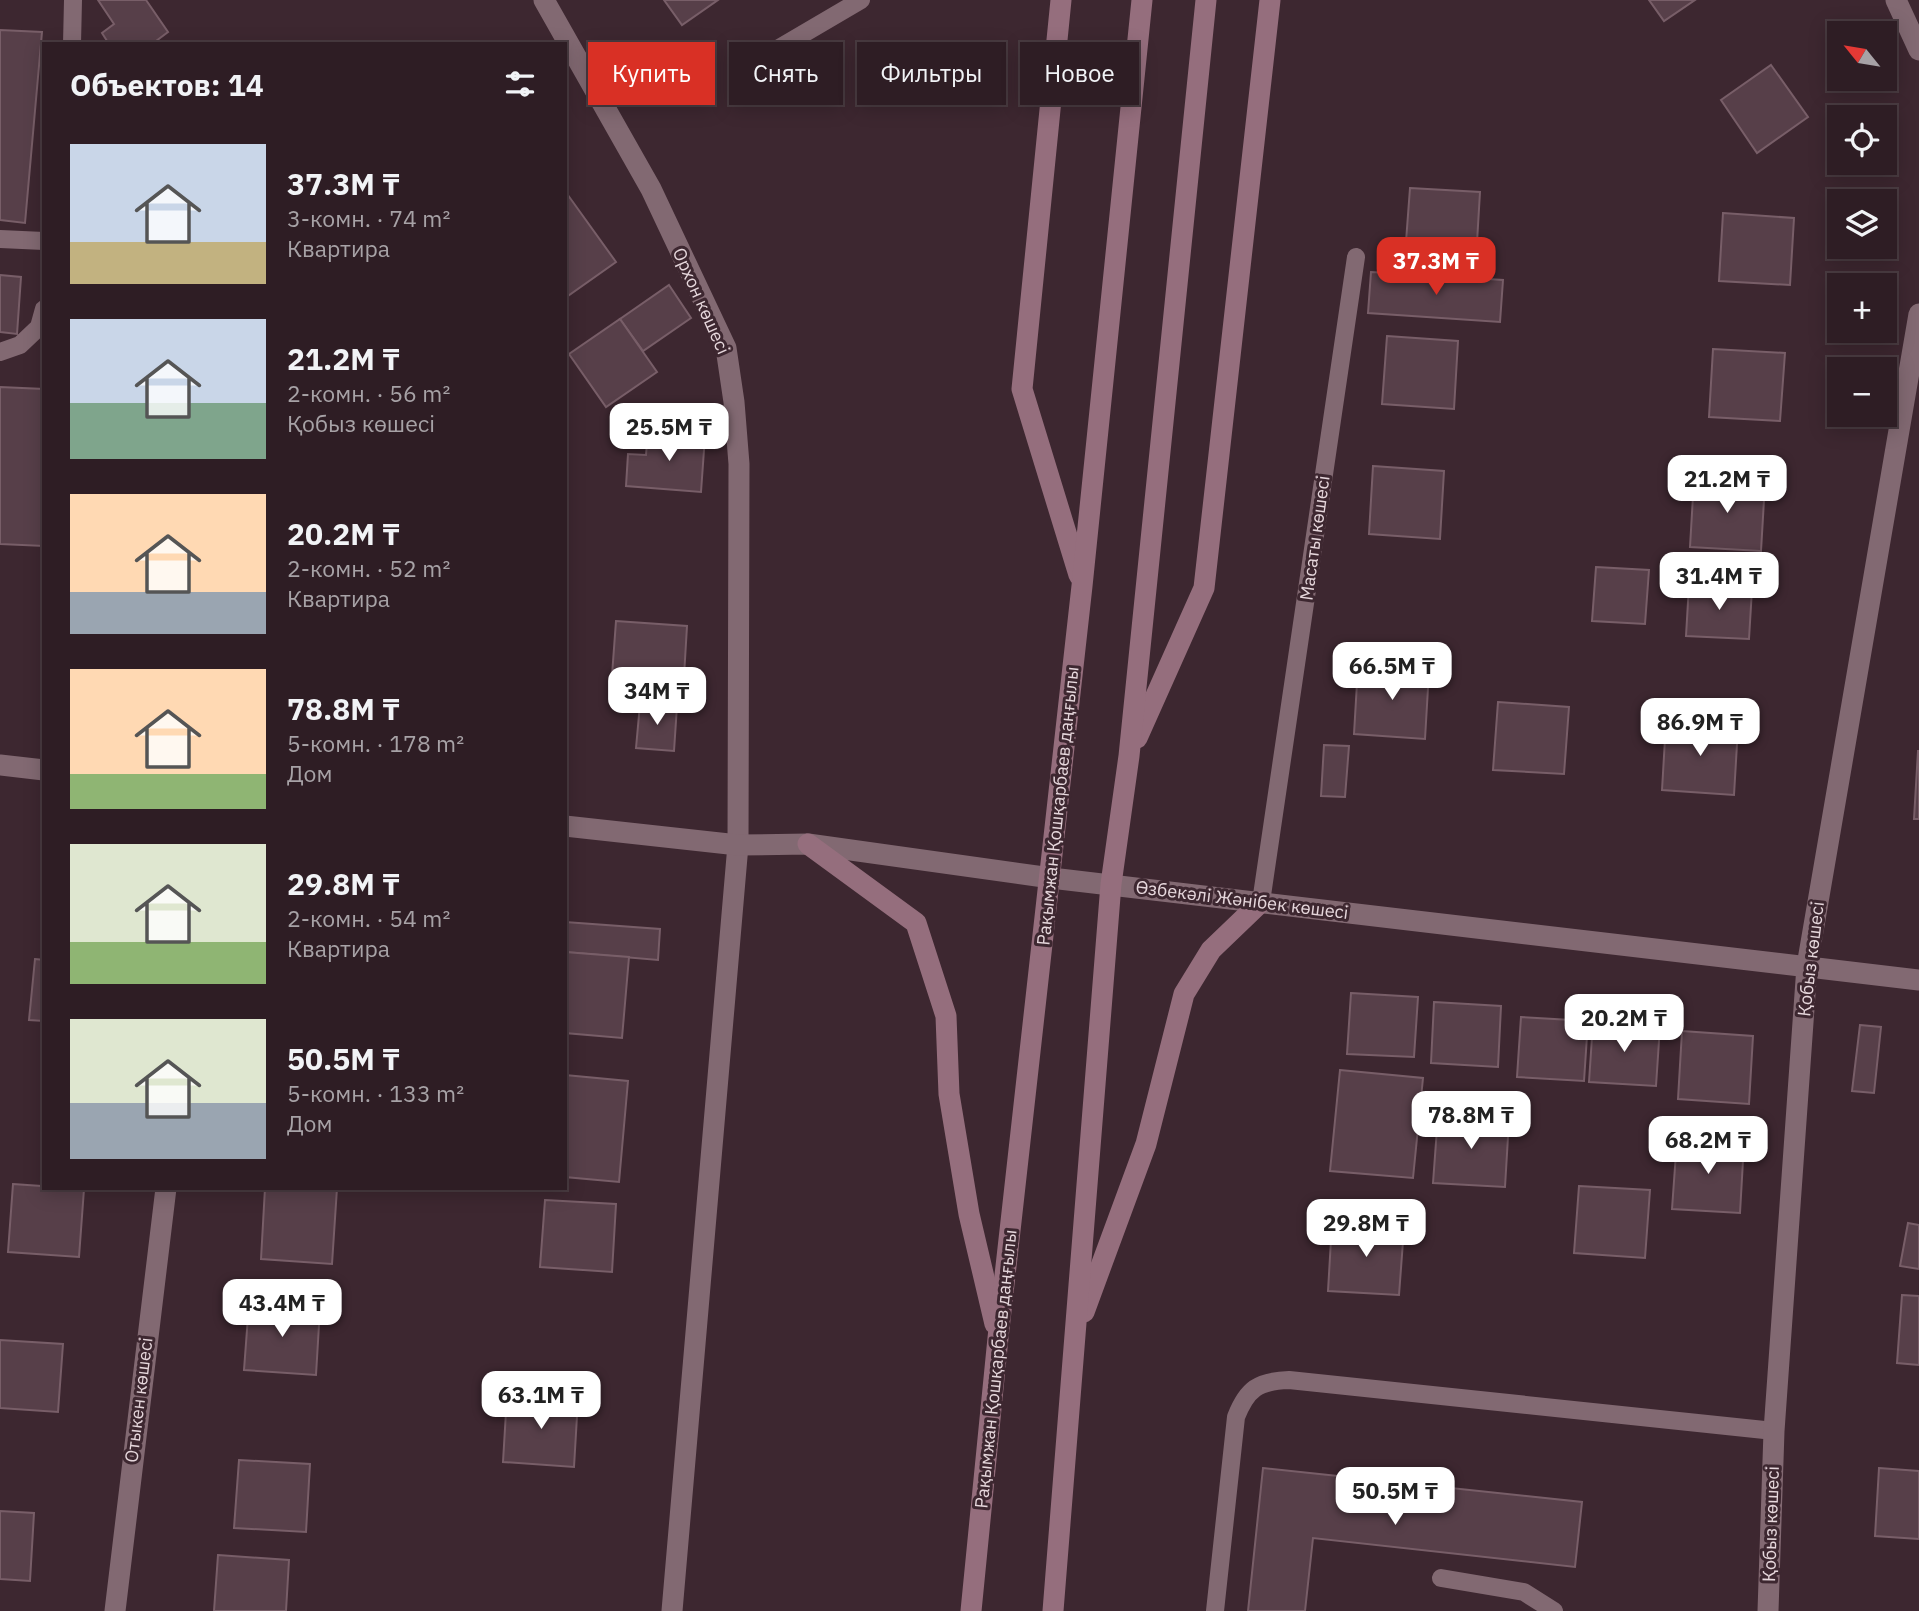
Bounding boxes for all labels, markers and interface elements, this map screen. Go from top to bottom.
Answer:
north arrow [1827,21,1897,91]
map controls [1827,21,1897,427]
chip: Купить [588,42,715,105]
chip: Снять [729,42,843,105]
chip: Фильтры [857,42,1006,105]
chip: Новое [1020,42,1139,105]
text: Объектов: 14 [70,65,264,104]
icon: filters [501,65,539,103]
button: locate [1827,105,1897,175]
text: 37.3M ₸ [287,164,400,203]
icon: home [126,172,210,256]
button: layers [1827,189,1897,259]
text: 3-комн. · 74 m² [287,203,450,233]
text: Квартира [287,233,390,263]
pin: 37.3M ₸ [1371,238,1501,297]
street label: Орхон көшесі [668,244,735,358]
text: 37.3M ₸ [1393,245,1479,275]
button: + [1827,273,1897,343]
text: 21.2M ₸ [287,339,400,378]
icon: home [126,347,210,431]
button: − [1827,357,1897,427]
text: 2-комн. · 56 m² [287,378,450,408]
pin: 25.5M ₸ [604,404,734,463]
text: Қобыз көшесі [287,408,435,438]
text: 25.5M ₸ [626,411,712,441]
pin: 21.2M ₸ [1662,456,1792,515]
text: 21.2M ₸ [1684,463,1770,493]
street label: Масаты көшесі [1294,474,1335,602]
text: 20.2M ₸ [287,514,400,553]
icon: home [126,522,210,606]
pin: 31.4M ₸ [1654,552,1784,612]
text: 2-комн. · 52 m² [287,553,450,583]
text: 31.4M ₸ [1676,560,1762,590]
text: Квартира [287,583,390,613]
pin: 66.5M ₸ [1327,642,1457,702]
text: 66.5M ₸ [1349,650,1435,680]
street label: Рақымжан Қошқарбаев даңғылы [1031,665,1084,946]
pin: 34M ₸ [608,668,706,727]
text: 34M ₸ [624,675,690,705]
text: 78.8M ₸ [287,689,400,728]
icon: home [126,697,210,781]
pin: 86.9M ₸ [1635,698,1765,758]
text: 86.9M ₸ [1657,706,1743,736]
text: 5-комн. · 178 m² [287,728,464,758]
text: Дом [287,758,332,788]
text: 29.8M ₸ [287,864,400,903]
icon: home [126,872,210,956]
street label: Өзбекәлі Жәнібек көшесі [1134,875,1350,924]
street label: Қобыз көшесі [1792,900,1829,1018]
text: 2-комн. · 54 m² [287,903,450,933]
text: Квартира [287,933,390,963]
pin: 20.2M ₸ [1559,995,1689,1054]
text: 20.2M ₸ [1581,1002,1667,1032]
text: 50.5M ₸ [287,1039,400,1078]
icon: home [126,1047,210,1131]
text: 5-комн. · 133 m² [287,1078,464,1108]
pin: 78.8M ₸ [1406,1092,1536,1151]
text: 78.8M ₸ [1428,1099,1514,1129]
text: Дом [287,1108,332,1138]
pin: 68.2M ₸ [1643,1116,1773,1176]
text: 68.2M ₸ [1665,1124,1751,1154]
pin: 29.8M ₸ [1301,1200,1431,1259]
text: 29.8M ₸ [1323,1207,1409,1237]
street label: Рақымжан Қошқарбаев даңғылы [969,1228,1022,1509]
pin: 43.4M ₸ [217,1280,347,1339]
text: 43.4M ₸ [239,1287,325,1317]
street label: Отыкен көшесі [119,1336,158,1464]
pin: 63.1M ₸ [476,1372,606,1431]
text: 63.1M ₸ [498,1379,584,1409]
street label: Қобыз көшесі [1757,1466,1784,1582]
pin: 50.5M ₸ [1330,1468,1460,1527]
text: 50.5M ₸ [1352,1475,1438,1505]

